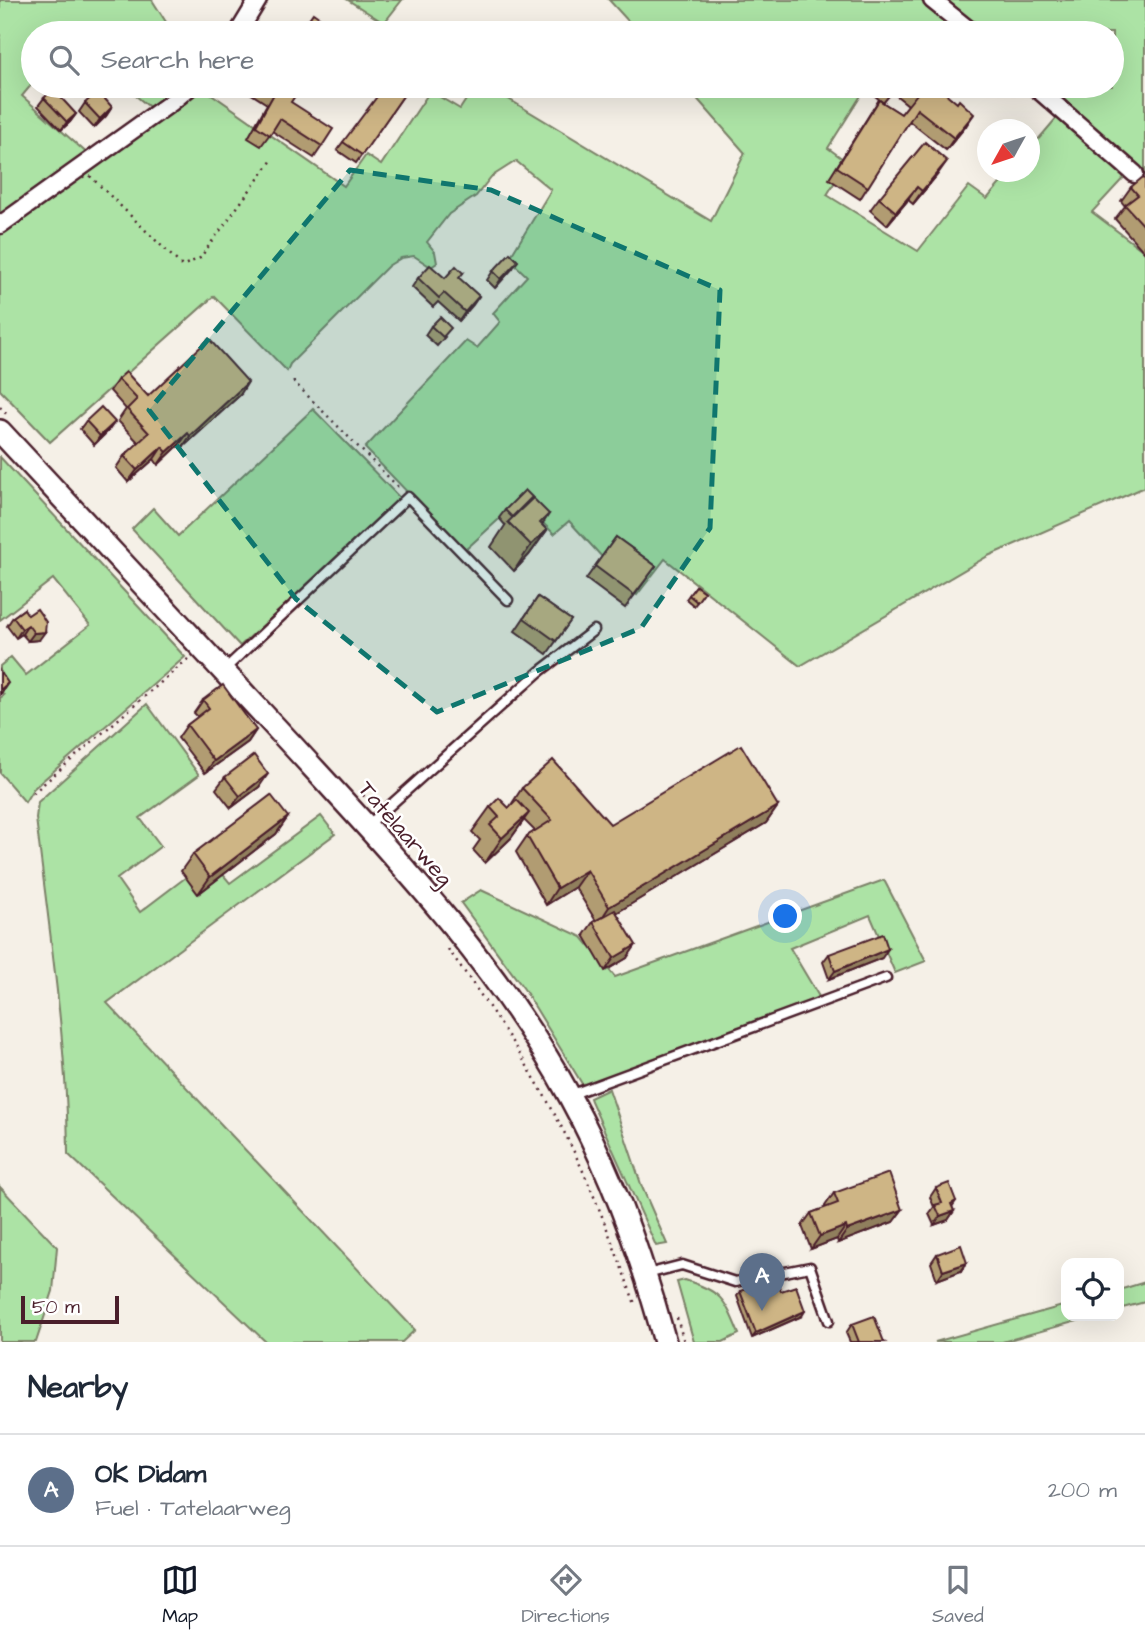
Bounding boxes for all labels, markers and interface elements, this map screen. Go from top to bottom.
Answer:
search box [21,21,1124,98]
icon: search [45,41,83,79]
text: Search here [101,42,254,78]
north arrow [977,119,1040,182]
street label: Tatelaarweg [350,774,460,894]
your location [768,899,802,933]
pin: A [739,1253,785,1311]
map controls [1061,1258,1124,1321]
button: locate [1061,1258,1124,1321]
scale bar [21,1293,119,1325]
text: 50 m [32,1294,80,1321]
text: Nearby [28,1367,128,1409]
text: OK Didam [95,1456,206,1492]
text: A [44,1474,58,1506]
text: 200 m [1048,1474,1117,1506]
text: Fuel · Tatelaarweg [95,1492,291,1524]
tab: Map [161,1561,199,1630]
tab: Directions [521,1561,610,1630]
tab: Saved [932,1561,984,1630]

